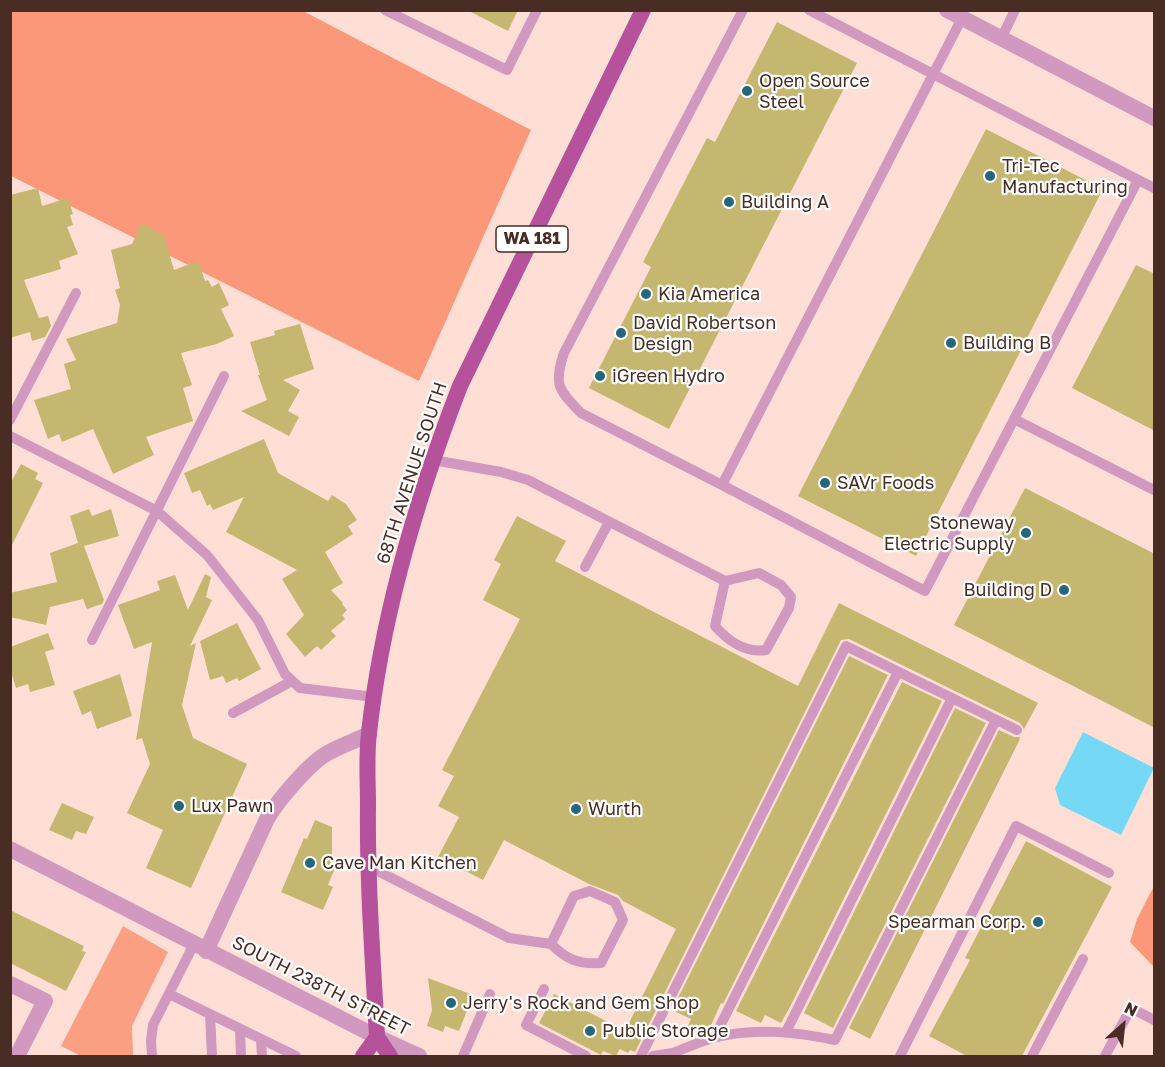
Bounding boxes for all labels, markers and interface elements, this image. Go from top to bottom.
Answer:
place label: Open Source Steel [759,70,870,112]
marker: Open Source Steel [740,84,754,98]
place label: Tri-Tec Manufacturing [1002,155,1128,198]
marker: Tri-Tec Manufacturing [983,169,997,183]
place label: Building A [741,191,829,213]
marker: Building A [722,195,736,209]
road number: WA 181 [496,226,568,252]
place label: Kia America [658,283,760,305]
marker: Kia America [639,287,653,301]
place label: David Robertson Design [633,312,776,354]
marker: David Robertson Design [614,326,628,340]
place label: Building B [963,332,1051,354]
marker: Building B [944,336,958,350]
place label: iGreen Hydro [612,365,725,387]
marker: iGreen Hydro [593,369,607,383]
street label: 68TH AVENUE SOUTH [372,379,452,567]
place label: SAVr Foods [837,472,934,494]
marker: SAVr Foods [818,476,832,490]
place label: Stoneway Electric Supply [884,512,1014,554]
marker: Stoneway Electric Supply [1019,526,1033,540]
place label: Building D [964,579,1052,601]
marker: Building D [1057,583,1071,597]
place label: Lux Pawn [191,795,273,817]
place label: Wurth [588,798,641,820]
marker: Lux Pawn [172,799,186,813]
marker: Wurth [569,802,583,816]
place label: Cave Man Kitchen [322,852,477,874]
marker: Cave Man Kitchen [303,856,317,870]
place label: Spearman Corp. [888,911,1026,933]
marker: Spearman Corp. [1031,915,1045,929]
street label: SOUTH 238TH STREET [228,932,414,1040]
place label: Jerry's Rock and Gem Shop [463,992,699,1014]
north arrow [1093,995,1153,1055]
marker: Jerry's Rock and Gem Shop [444,996,458,1010]
text: N [1121,997,1141,1021]
place label: Public Storage [602,1020,728,1042]
marker: Public Storage [583,1024,597,1038]

